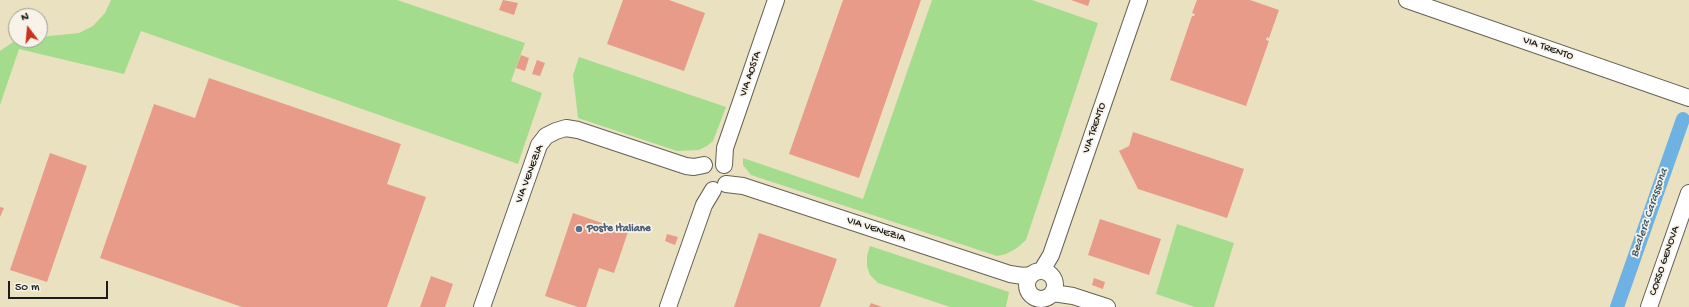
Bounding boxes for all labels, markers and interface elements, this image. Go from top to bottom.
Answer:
north arrow [8,8,48,48]
text: N [20,11,30,24]
street label: VIA TRENTO [1521,34,1575,64]
street label: VIA AOSTA [737,50,765,98]
street label: VIA TRENTO [1080,101,1110,155]
street label: VIA VENEZIA [513,143,547,205]
water label: Bealera Carassona [1628,167,1672,259]
street label: VIA VENEZIA [845,214,907,246]
place label: Poste Italiane [587,222,651,236]
marker: Poste Italiane [574,224,584,234]
street label: CORSO GENOVA [1647,224,1683,298]
scale bar [10,273,110,299]
text: 50 m [15,281,40,295]

